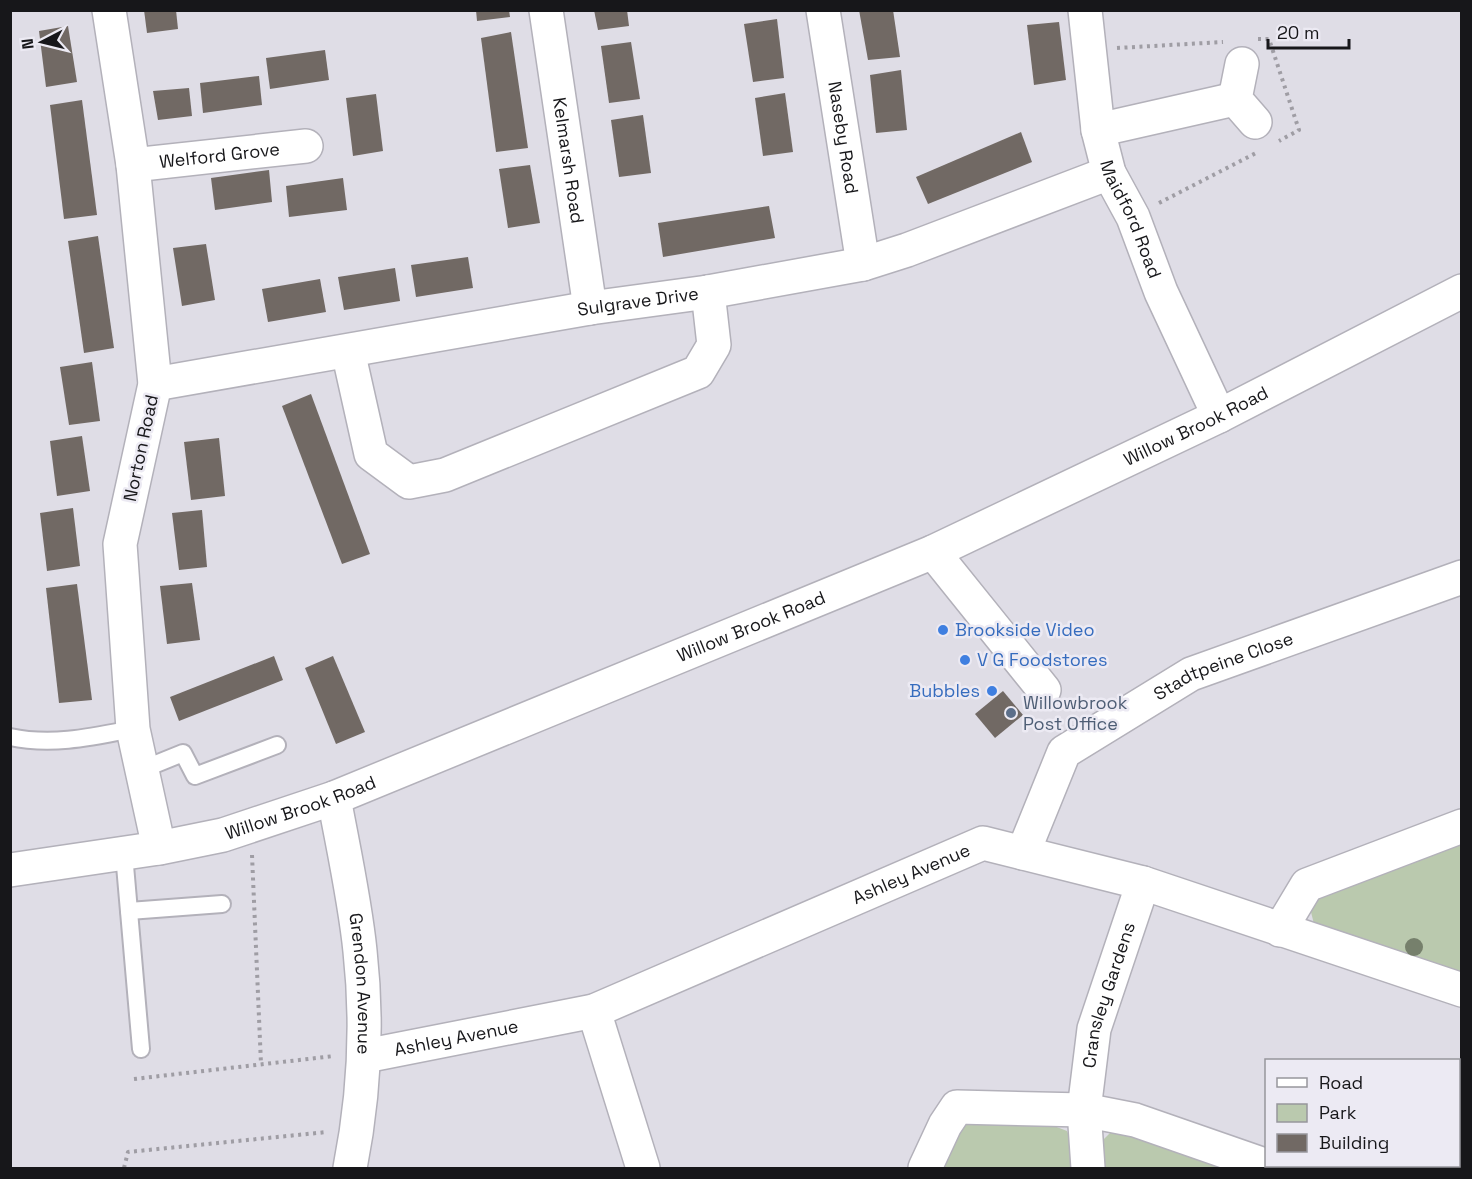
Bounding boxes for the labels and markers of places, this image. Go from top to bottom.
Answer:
place label: Brookside Video [955,618,1095,641]
marker: Brookside Video [936,623,950,637]
place label: V G Foodstores [977,648,1107,671]
marker: V G Foodstores [958,653,972,667]
place label: Bubbles [909,679,980,702]
marker: Bubbles [985,684,999,698]
place label: Willowbrook Post Office [1023,691,1128,735]
marker: Willowbrook Post Office [1004,706,1018,720]

